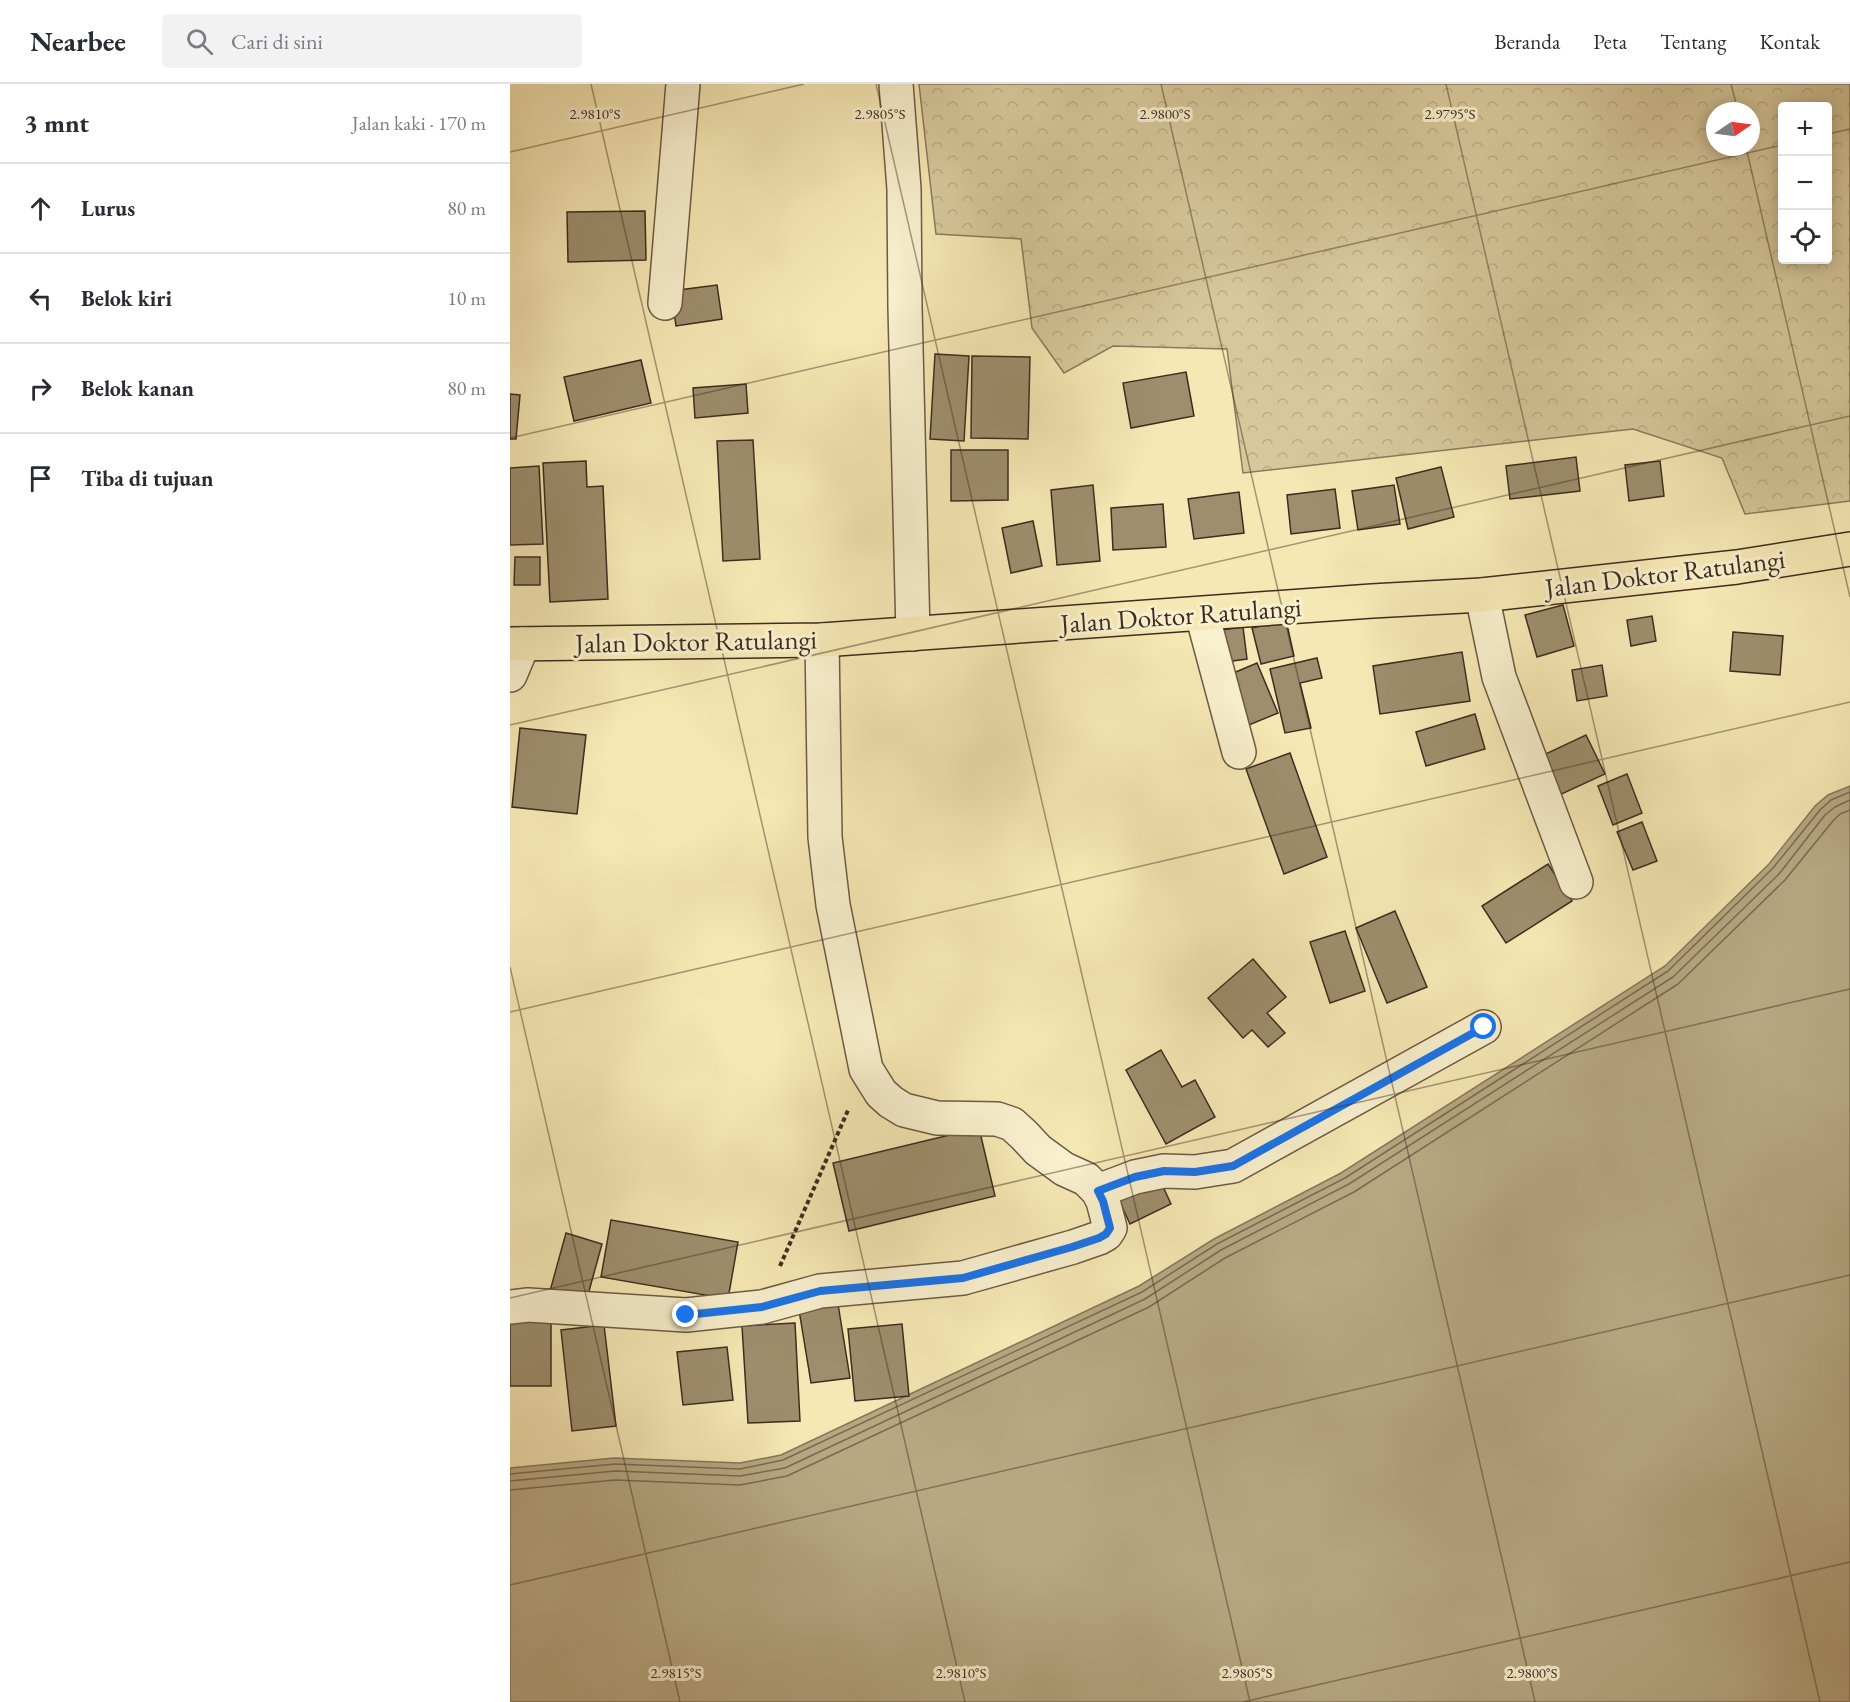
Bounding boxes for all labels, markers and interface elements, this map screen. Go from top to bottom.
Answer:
search box [162,14,582,68]
text: Nearbee [30,23,126,59]
icon: search [183,25,216,58]
text: Cari di sini [231,27,323,56]
text: Beranda [1494,28,1560,55]
text: Peta [1593,28,1627,55]
text: Tentang [1660,28,1726,55]
text: Kontak [1759,28,1820,55]
north arrow [1706,102,1760,156]
map controls [1778,102,1832,264]
button: + [1778,102,1832,156]
text: 2.9810°S [570,104,620,123]
text: 2.9805°S [855,104,905,123]
text: 2.9800°S [1140,104,1190,123]
text: 2.9795°S [1425,104,1475,123]
text: 3 mnt [24,106,89,140]
text: Jalan kaki · 170 m [352,110,486,136]
button: − [1778,156,1832,210]
icon: ahead [24,192,57,225]
text: Lurus [81,194,135,223]
text: 80 m [447,195,486,221]
button: locate [1778,210,1832,264]
icon: left [24,282,57,315]
text: Belok kiri [81,284,172,313]
text: 10 m [447,285,486,311]
icon: right [24,372,57,405]
text: Belok kanan [81,374,194,403]
text: 80 m [447,375,486,401]
icon: arrive [24,462,57,495]
text: Tiba di tujuan [81,464,213,493]
street label: Jalan Doktor Ratulangi [1541,541,1787,605]
street label: Jalan Doktor Ratulangi [1057,589,1303,641]
street label: Jalan Doktor Ratulangi [573,621,818,661]
route start [1470,1013,1496,1039]
route end [672,1301,698,1327]
text: 2.9815°S [651,1663,701,1682]
text: 2.9810°S [936,1663,986,1682]
text: 2.9805°S [1222,1663,1272,1682]
text: 2.9800°S [1507,1663,1557,1682]

